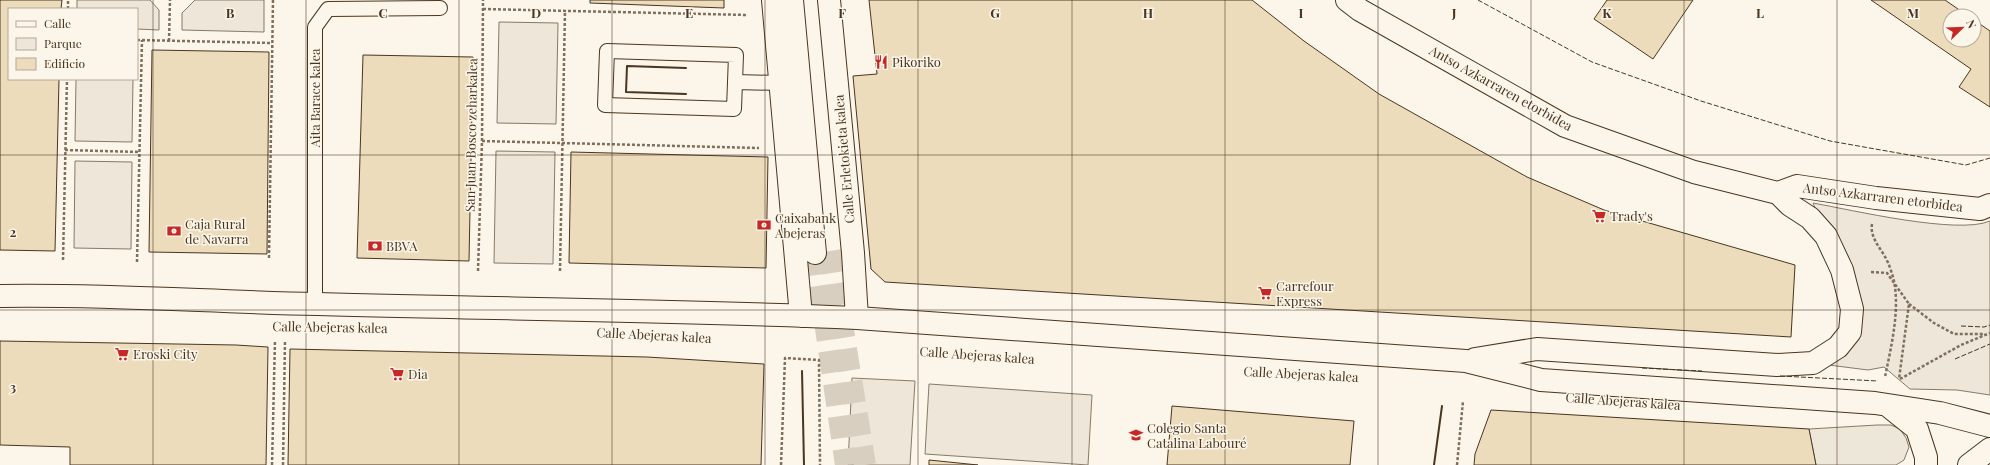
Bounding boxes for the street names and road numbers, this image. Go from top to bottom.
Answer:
street label: Antso Azkarraren etorbidea [1426,41,1576,134]
street label: Aita Barace kalea [306,48,323,148]
street label: San Juan Bosco zeharkalea [461,57,480,212]
street label: Calle Erletokieta kalea [829,93,858,224]
street label: Antso Azkarraren etorbidea [1801,178,1964,215]
street label: Calle Abejeras kalea [272,317,388,336]
street label: Calle Abejeras kalea [596,323,713,346]
street label: Calle Abejeras kalea [919,342,1036,367]
street label: Calle Abejeras kalea [1243,362,1360,385]
street label: Calle Abejeras kalea [1565,388,1682,413]

